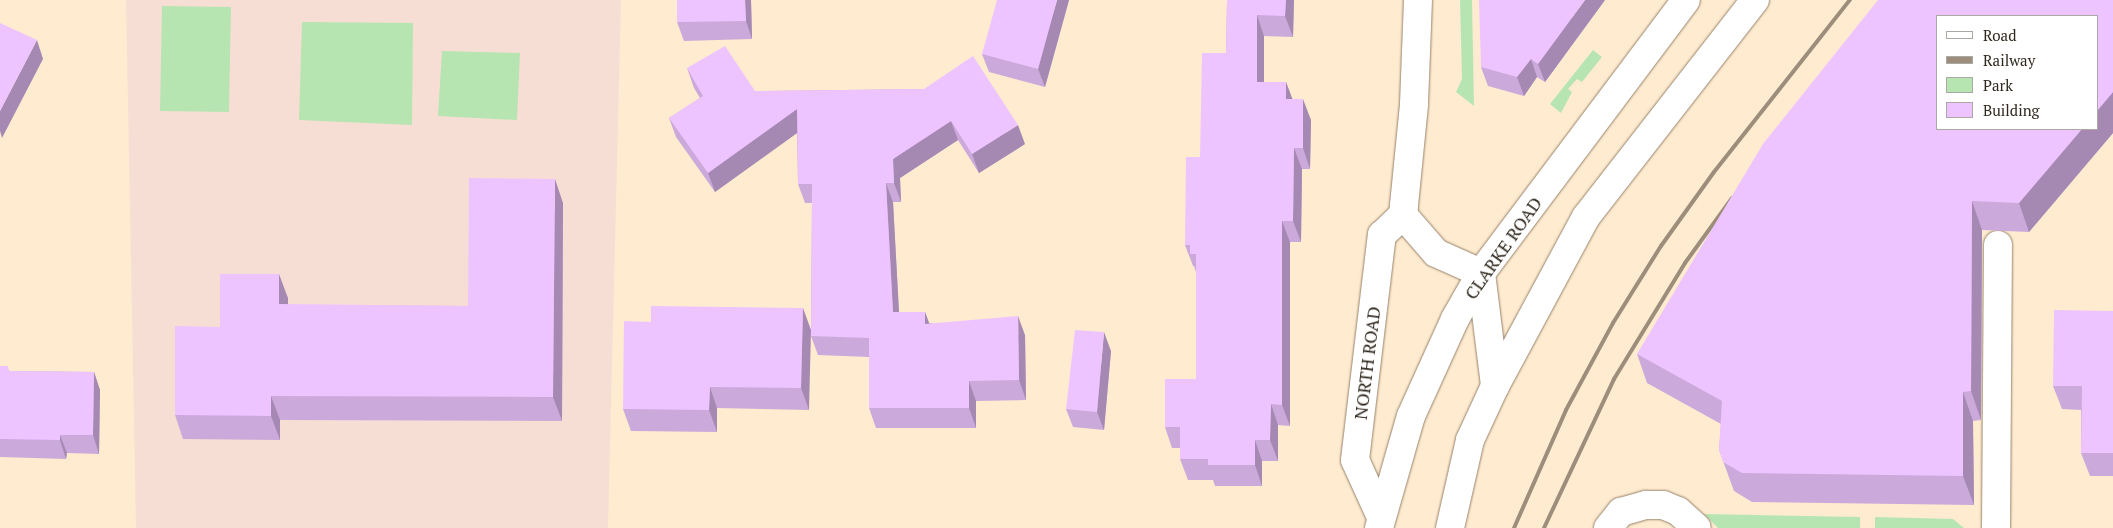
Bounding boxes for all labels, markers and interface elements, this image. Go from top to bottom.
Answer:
legend [1936,15,2098,130]
text: Road [1983,25,2016,45]
text: Railway [1983,50,2035,70]
text: Park [1983,75,2013,95]
text: Building [1983,100,2040,120]
street label: CLARKE ROAD [1460,193,1546,303]
street label: NORTH ROAD [1349,305,1385,421]

